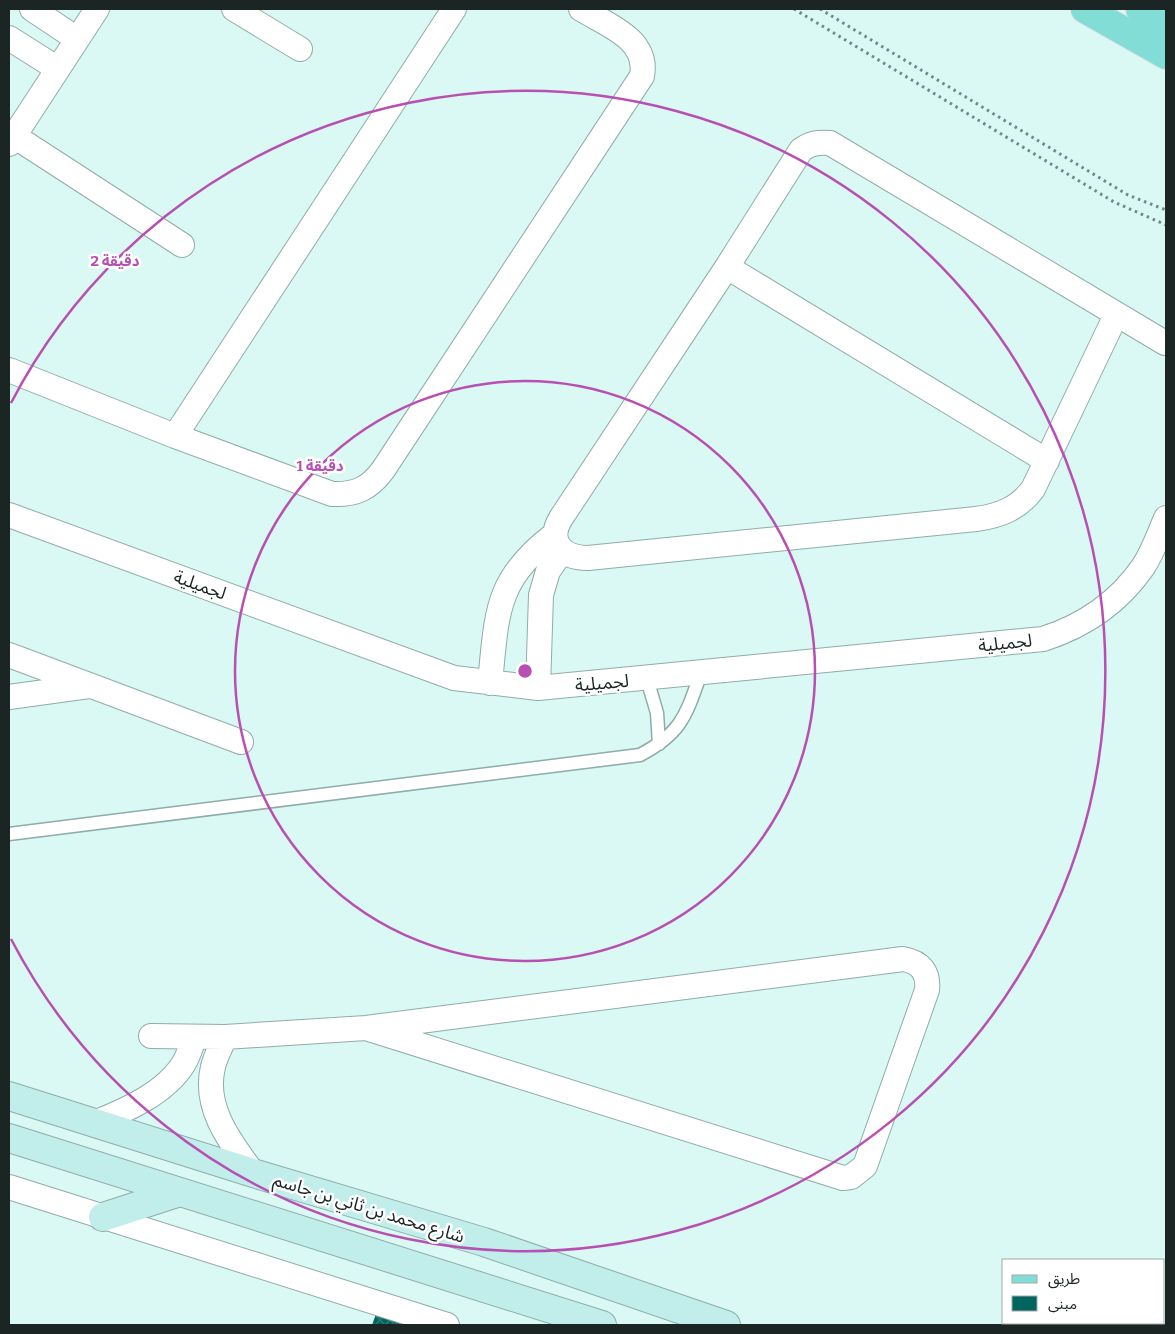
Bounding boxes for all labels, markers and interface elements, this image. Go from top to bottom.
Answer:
text: 2 دقيقة [91,252,140,270]
text: 1 دقيقة [297,457,344,475]
street label: لجميلية [171,565,229,605]
street label: لجميلية [977,629,1033,657]
centre of rings [516,662,534,680]
street label: لجميلية [574,670,630,696]
street label: شارع محمد بن ثاني بن جاسم [270,1168,467,1250]
legend [1002,1259,1165,1324]
text: طريق [1048,1270,1080,1289]
text: مبنى [1048,1295,1077,1313]

